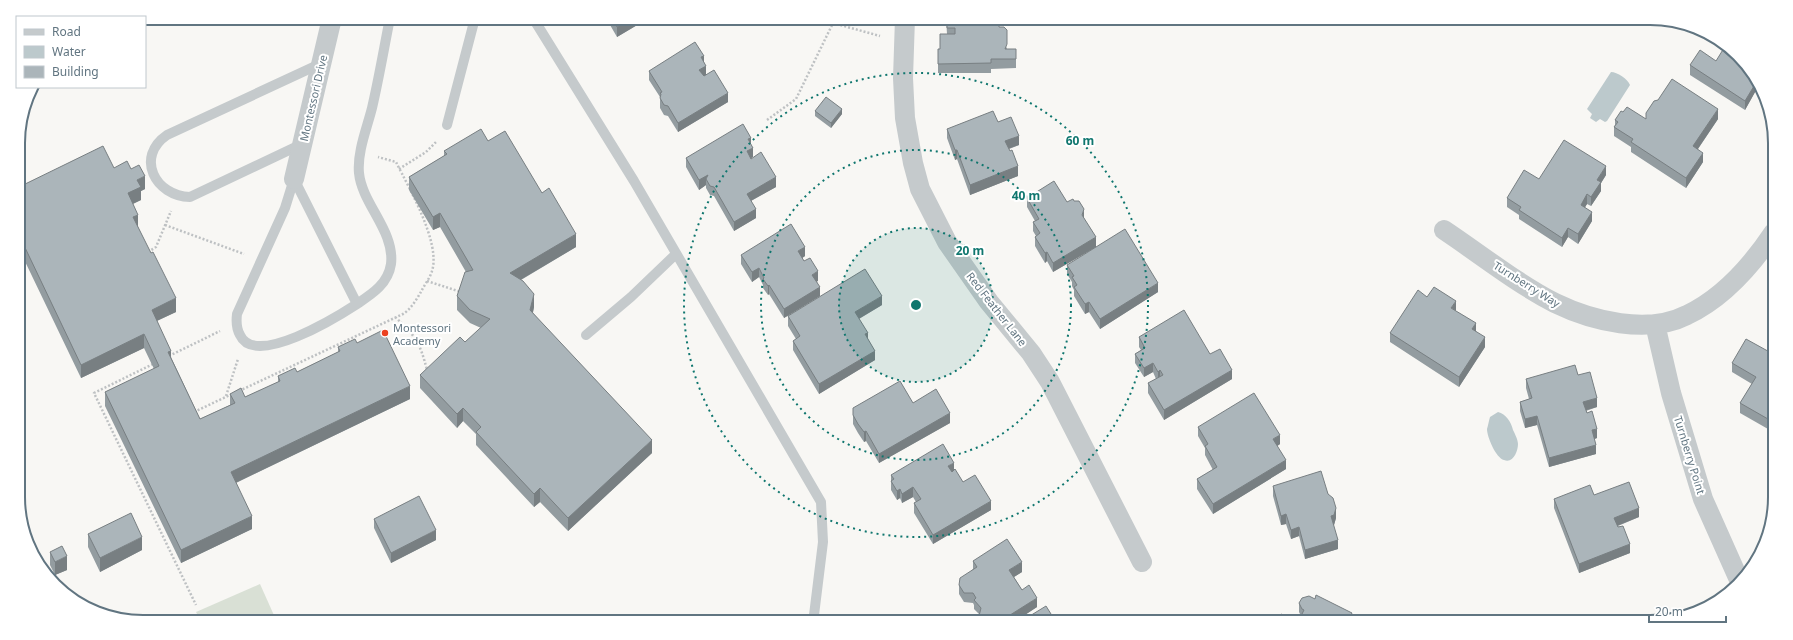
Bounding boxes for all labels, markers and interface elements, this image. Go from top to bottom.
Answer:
legend [16,16,146,88]
text: Road [52,23,81,40]
text: Water [52,43,86,60]
street label: Montessori Drive [296,53,330,143]
text: Building [52,63,99,80]
text: 60 m [1066,132,1094,149]
text: 40 m [1012,187,1040,204]
text: 20 m [956,242,984,259]
street label: Turnberry Way [1491,257,1564,311]
street label: Red Feather Lane [963,269,1031,349]
centre of rings [909,298,923,312]
place label: Montessori Academy [393,320,451,348]
marker: Montessori Academy [380,328,390,338]
street label: Turnberry Point [1671,414,1709,496]
scale bar [1649,598,1726,624]
text: 20 m [1655,603,1683,620]

